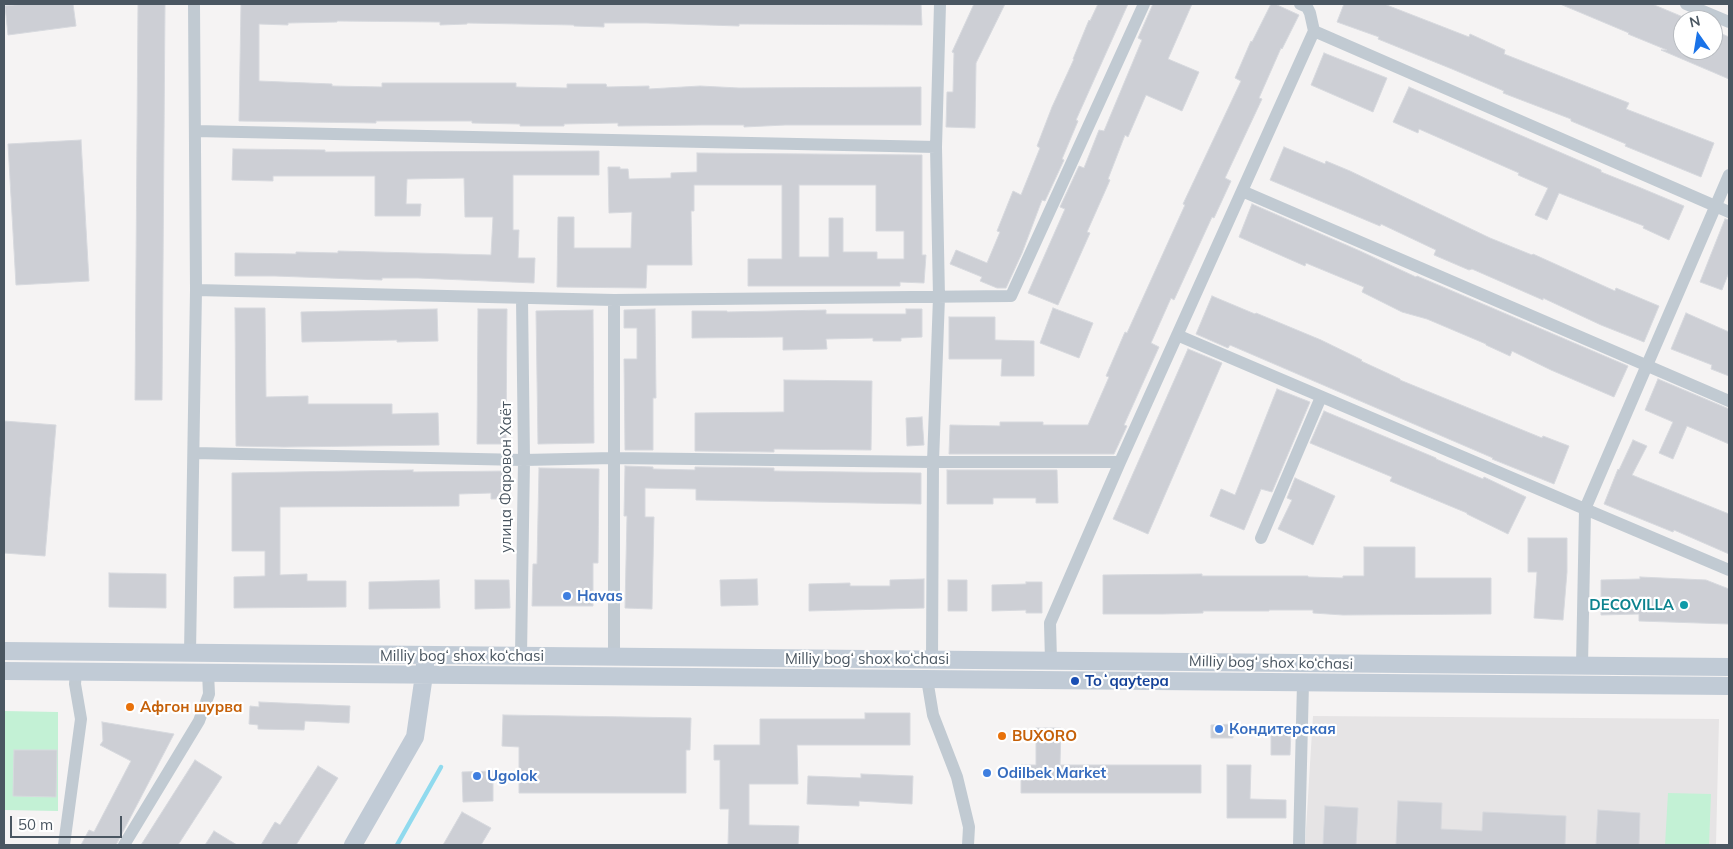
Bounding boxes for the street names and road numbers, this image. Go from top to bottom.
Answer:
street label: улица Фаровон Хаёт [497,401,515,553]
street label: Milliy bog‘ shox ko‘chasi [380,647,544,665]
street label: Milliy bog‘ shox ko‘chasi [785,650,949,668]
street label: Milliy bog‘ shox ko‘chasi [1189,653,1353,673]

